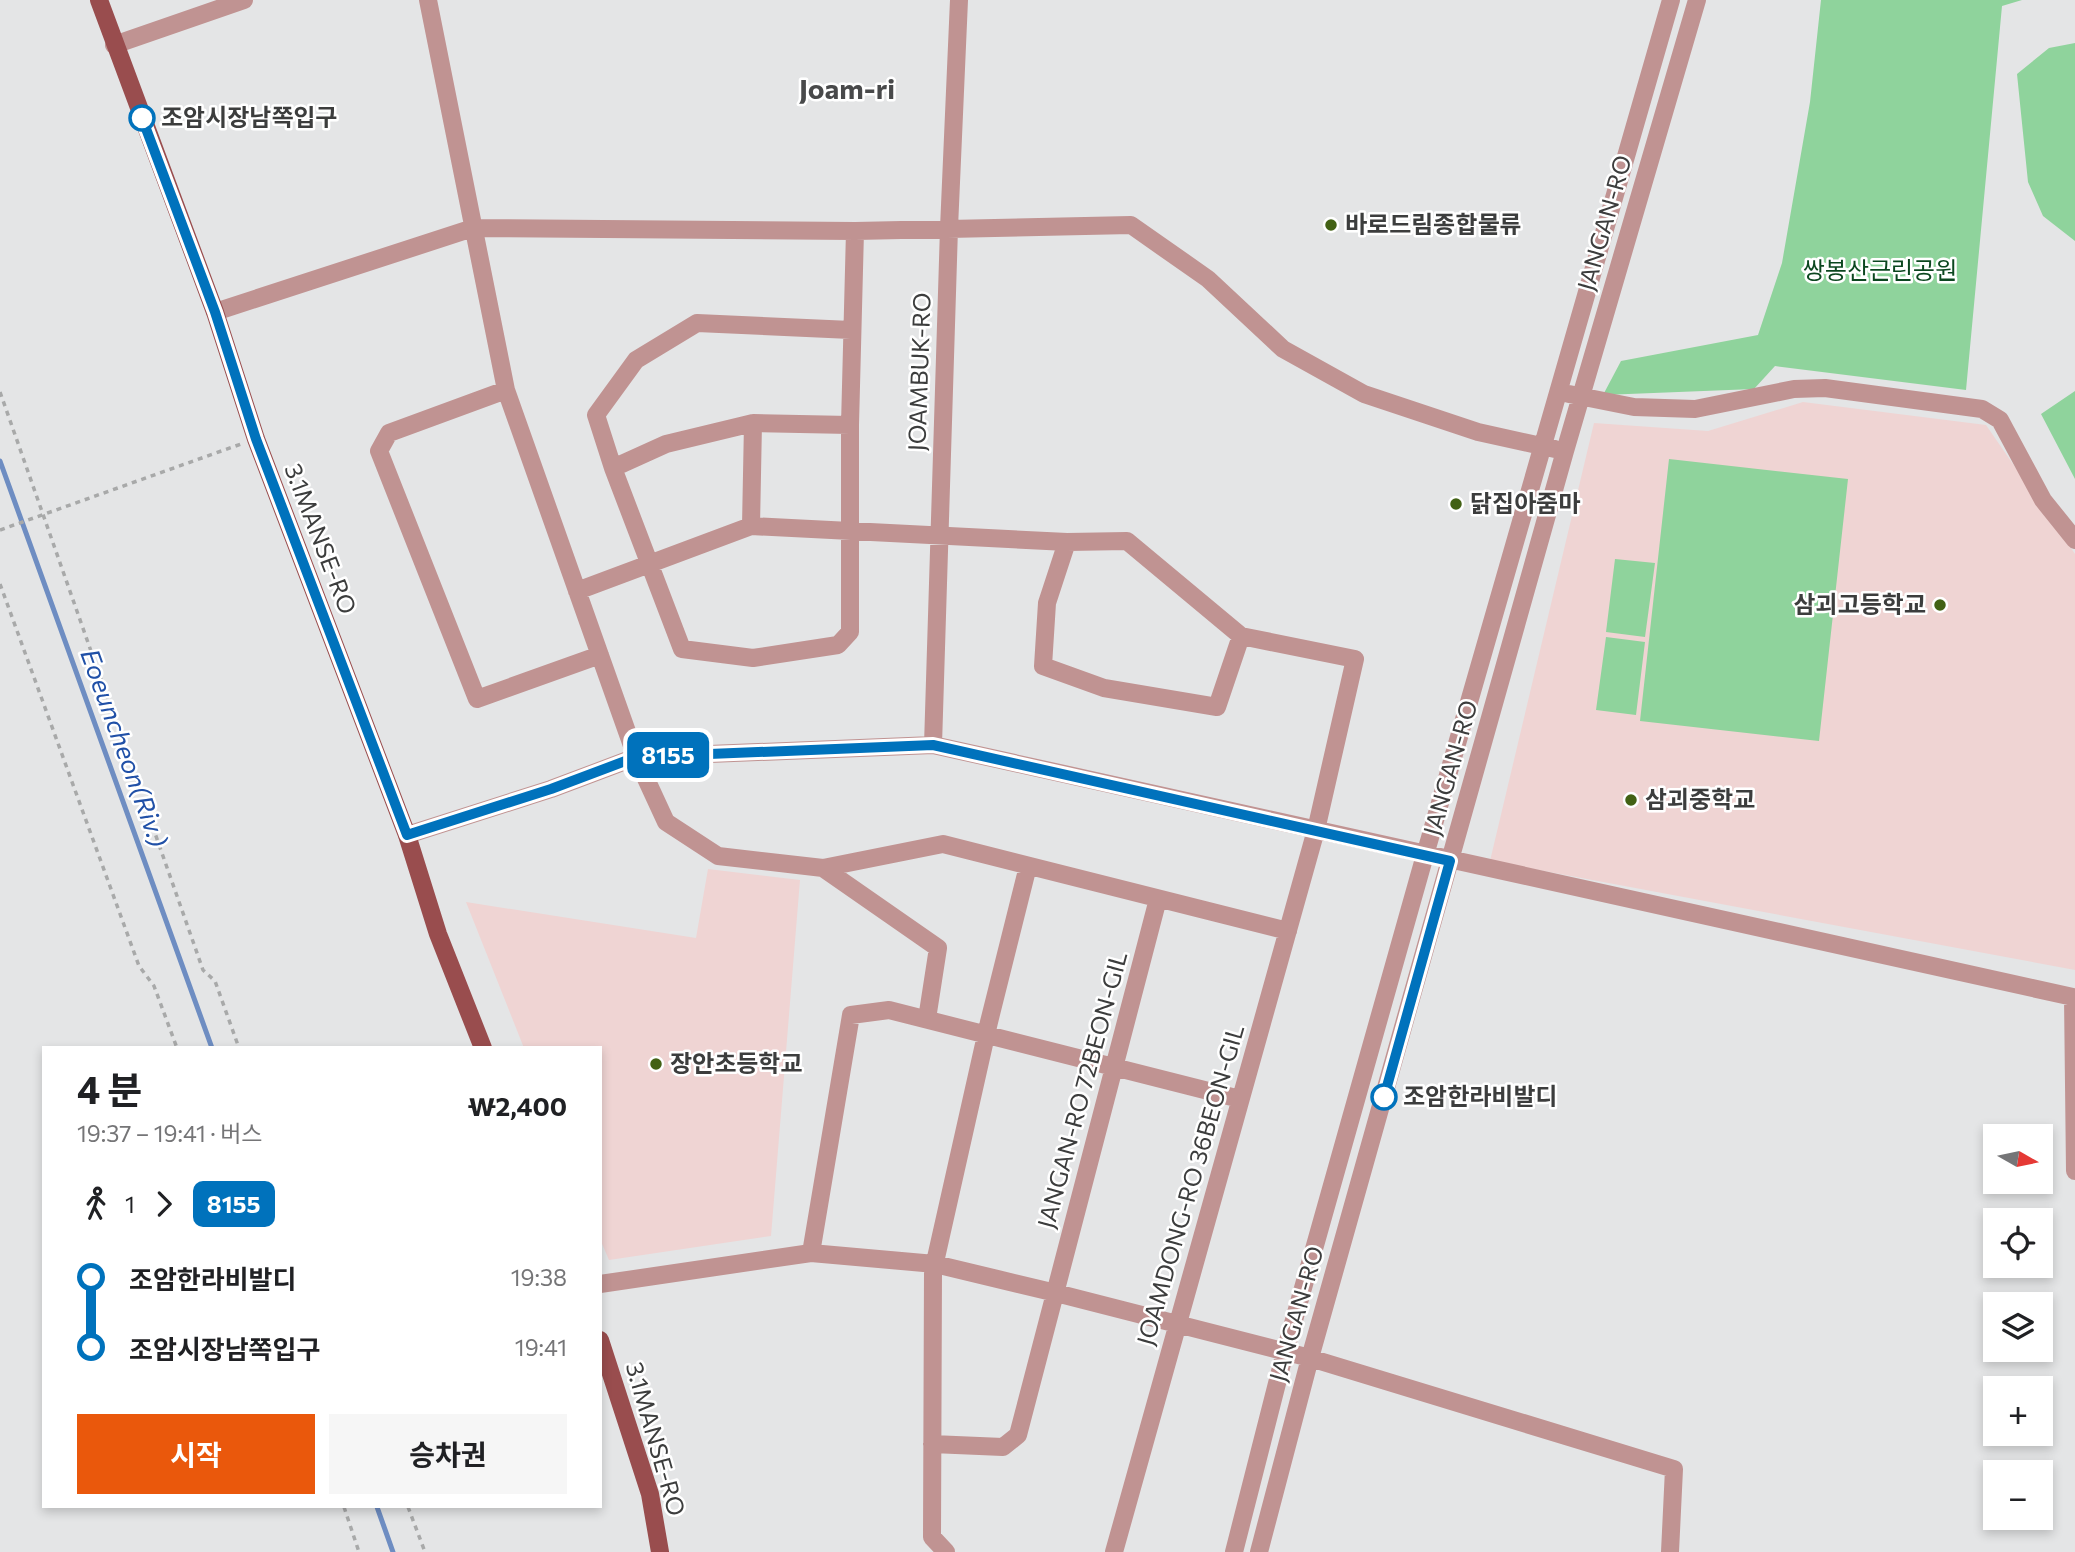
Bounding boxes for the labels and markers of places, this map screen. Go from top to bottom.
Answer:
place label: 조암시장남쪽입구 [161,102,338,131]
marker: 조암시장남쪽입구 [129,105,155,131]
place label: 바로드림종합물류 [1345,209,1522,238]
marker: 바로드림종합물류 [1323,217,1339,233]
place label: 닭집아줌마 [1470,488,1580,517]
marker: 닭집아줌마 [1448,496,1464,512]
place label: 삼괴고등학교 [1794,589,1926,618]
marker: 삼괴고등학교 [1932,597,1948,613]
place label: 삼괴중학교 [1645,784,1755,813]
marker: 삼괴중학교 [1623,792,1639,808]
place label: 장안초등학교 [670,1048,802,1077]
marker: 장안초등학교 [648,1056,664,1072]
place label: 조암한라비발디 [1403,1081,1558,1110]
marker: 조암한라비발디 [1371,1084,1397,1110]

